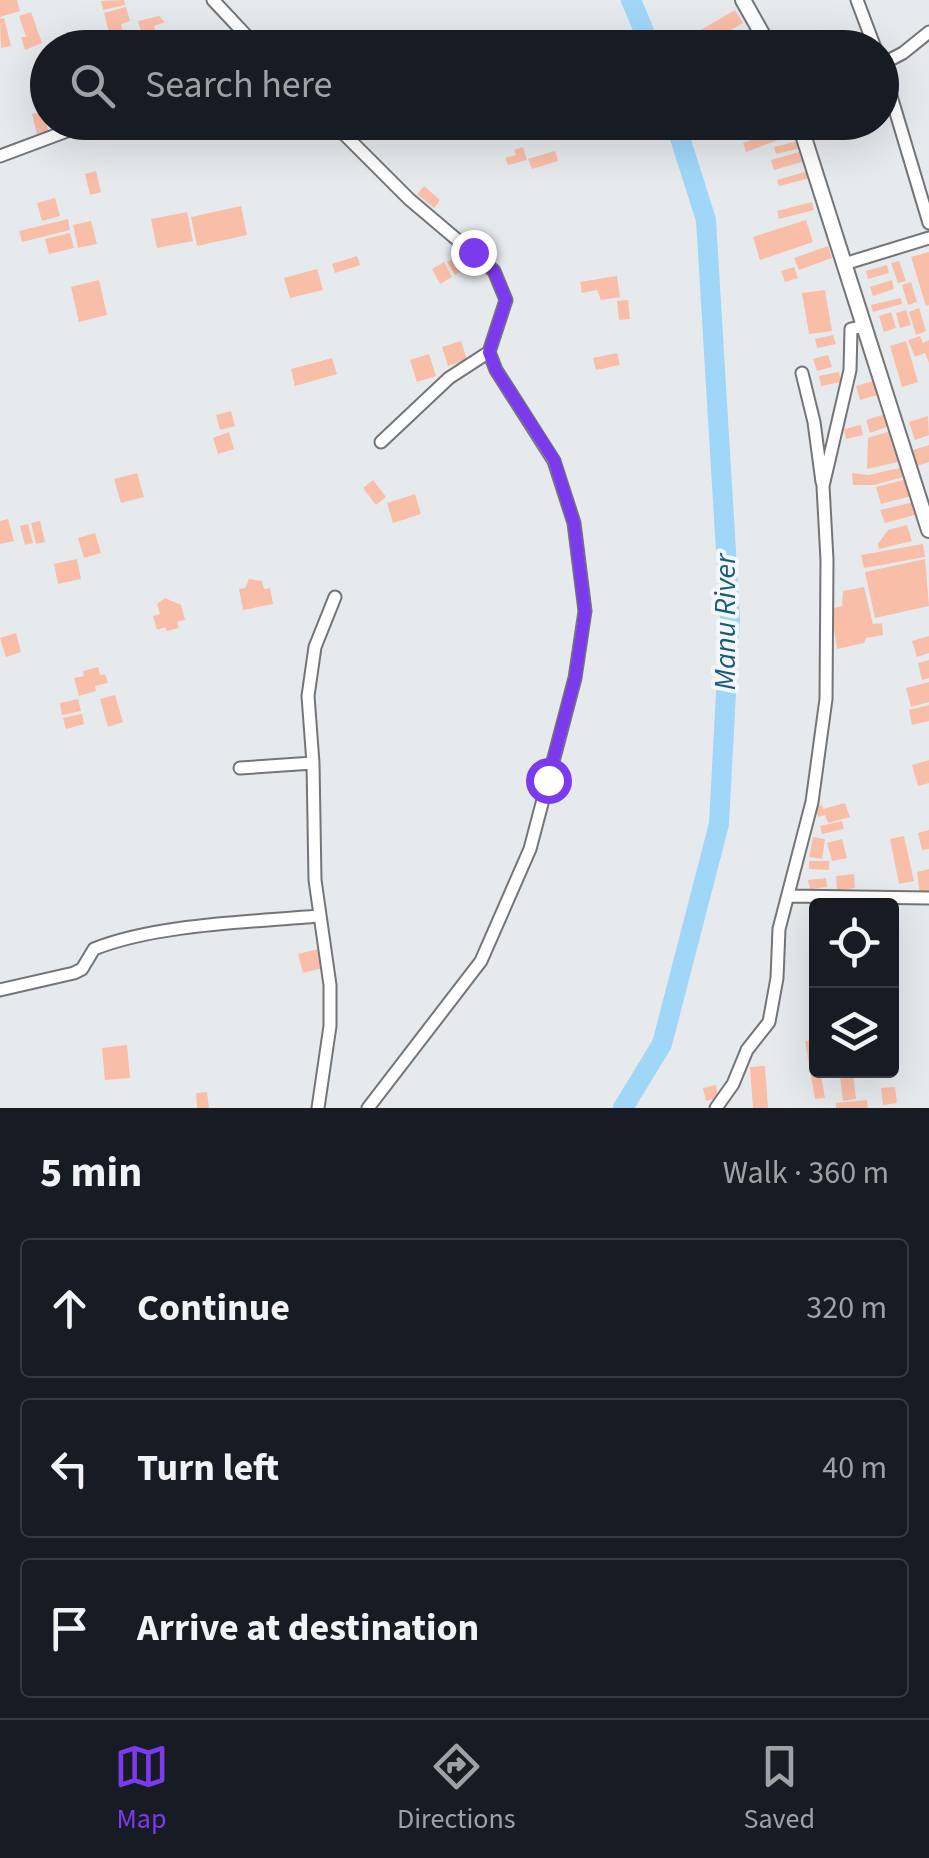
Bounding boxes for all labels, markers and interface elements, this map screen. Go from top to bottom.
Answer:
search box [30,30,899,140]
icon: search [65,58,120,113]
text: Search here [145,58,332,112]
route end [451,230,497,276]
water label: Manu River [704,552,747,690]
route start [526,758,572,804]
map controls [809,898,899,1078]
button: locate [809,898,899,988]
button: layers [809,988,899,1078]
text: 5 min [40,1143,142,1203]
text: Walk · 360 m [723,1150,889,1196]
icon: ahead [42,1281,97,1336]
text: Continue [137,1281,290,1335]
text: 320 m [806,1285,887,1331]
icon: left [42,1441,97,1496]
text: Turn left [137,1441,279,1495]
text: 40 m [822,1445,887,1491]
icon: arrive [42,1601,97,1656]
text: Arrive at destination [137,1601,479,1655]
tab: Map [114,1739,169,1839]
tab: Directions [397,1739,516,1839]
tab: Saved [744,1739,815,1839]

